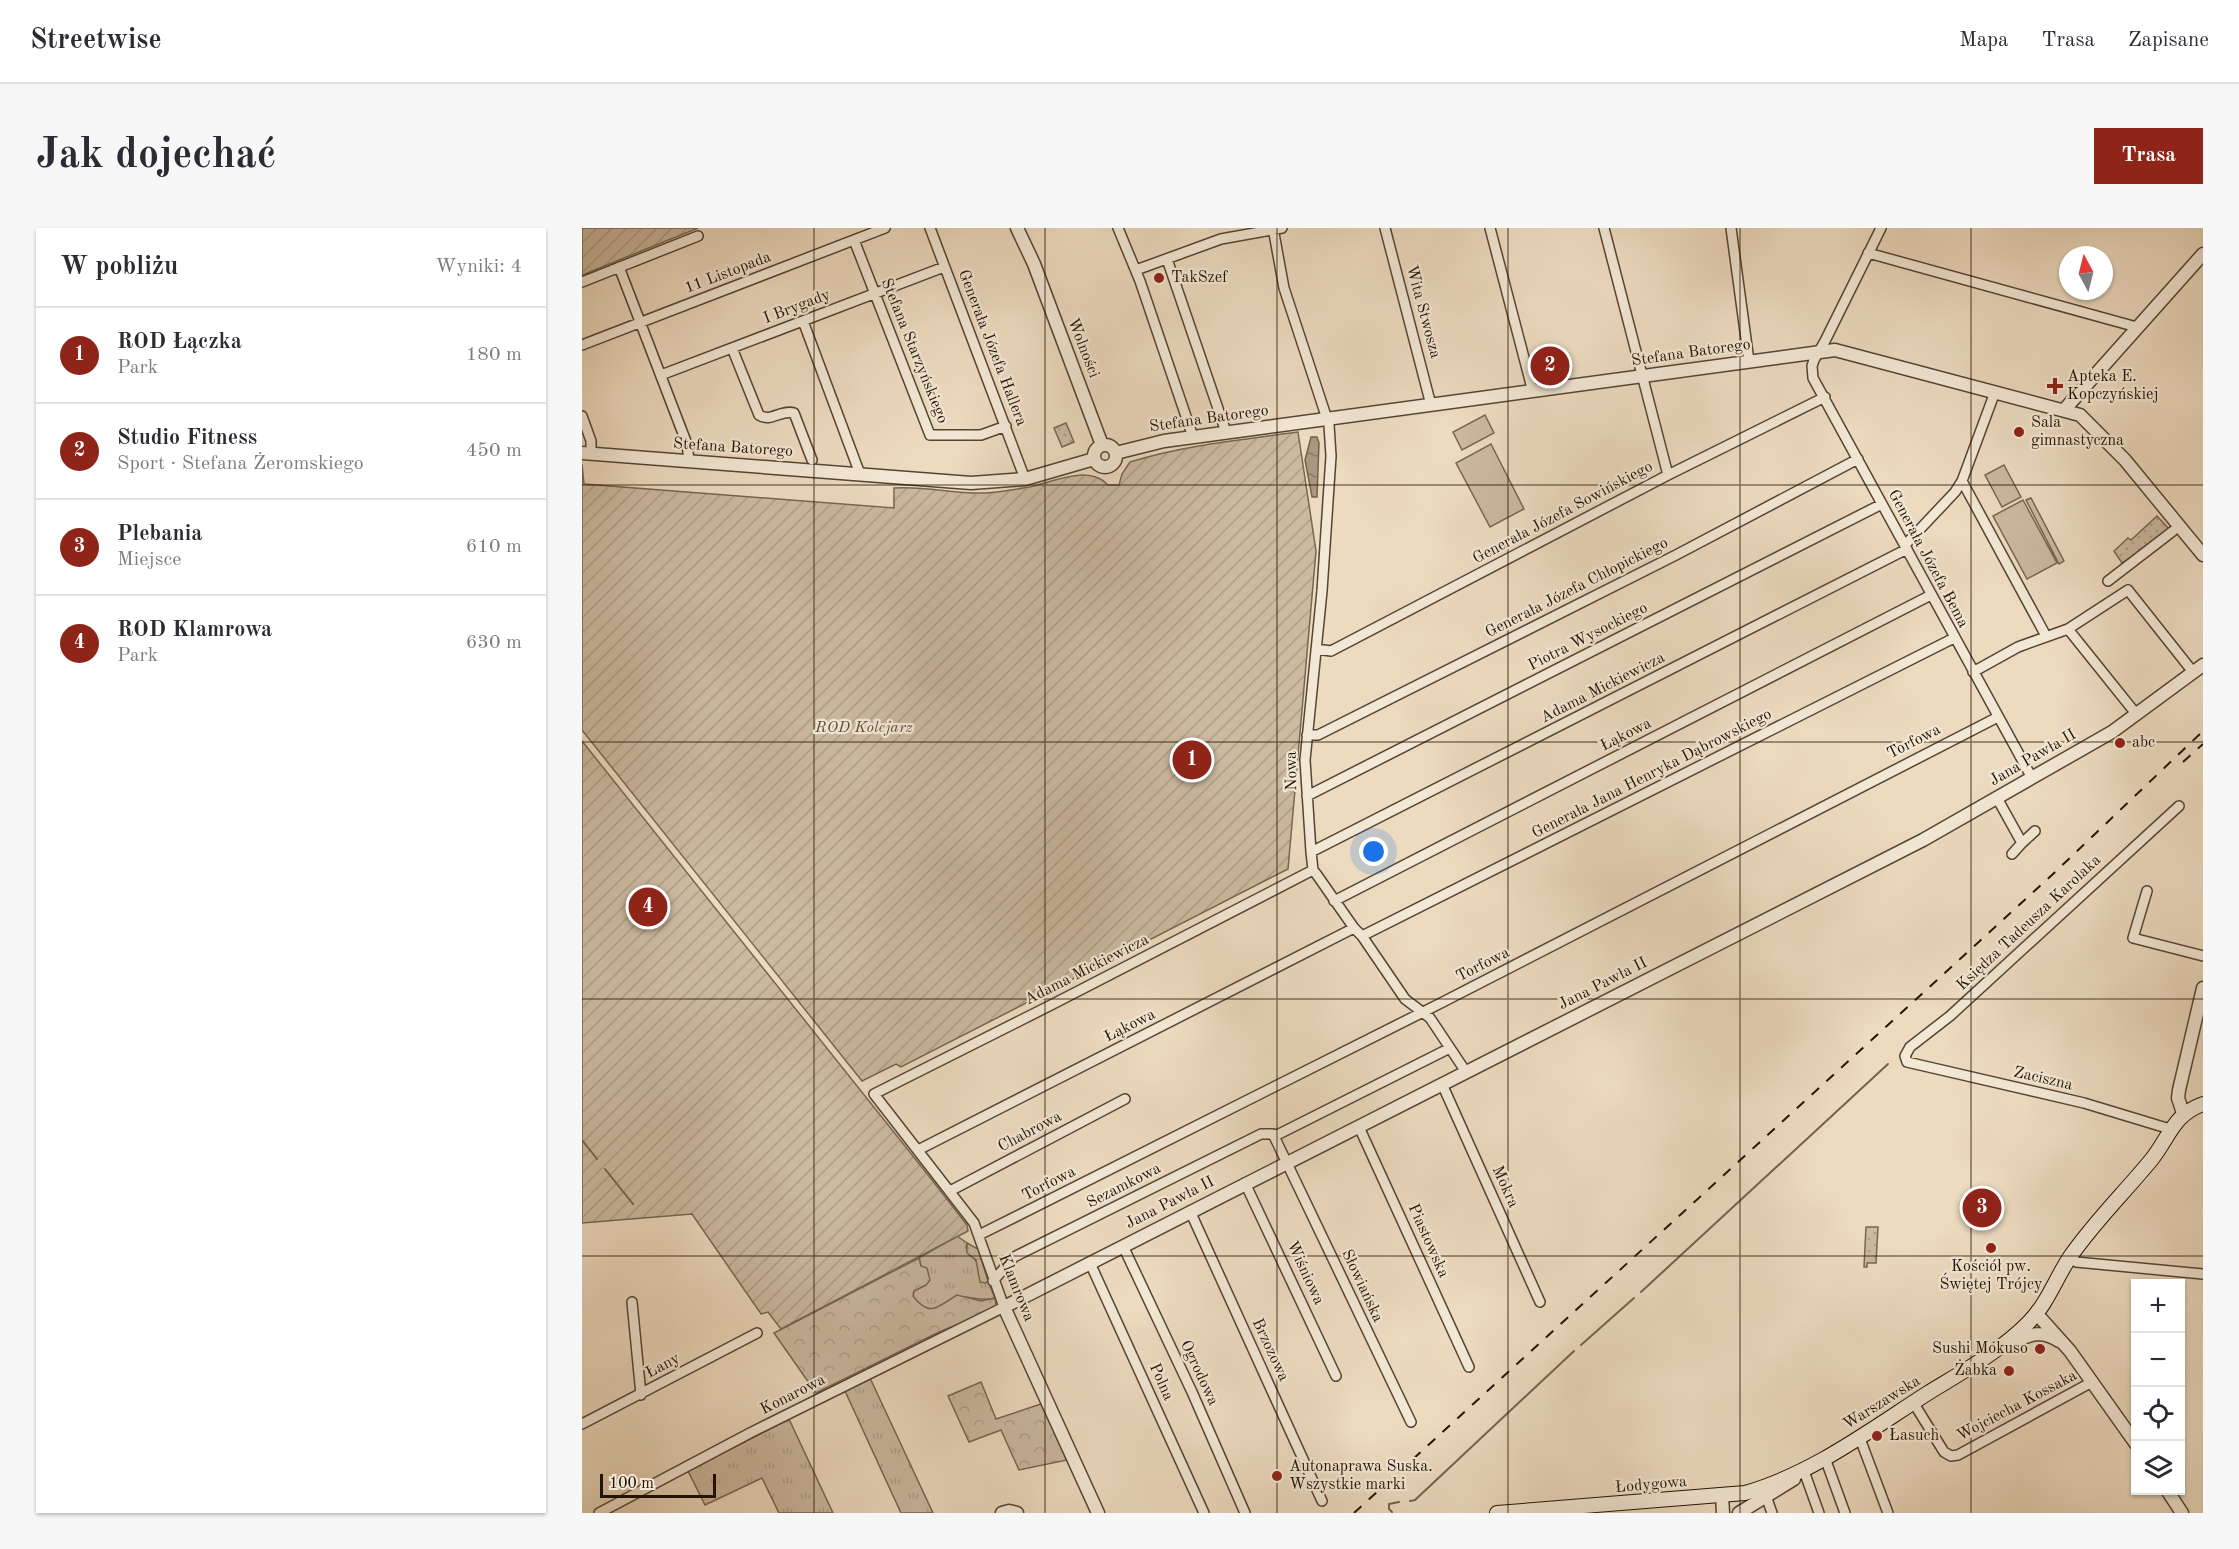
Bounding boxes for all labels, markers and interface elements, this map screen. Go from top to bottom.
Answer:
text: Streetwise [30,27,162,55]
text: Mapa [1959,30,2008,51]
text: Trasa [2041,30,2095,51]
text: Zapisane [2128,30,2209,51]
button: Trasa [2094,128,2203,184]
text: Jak dojechać [36,135,277,177]
north arrow [2059,246,2113,300]
street label: 11 Listopada [683,249,773,297]
text: W pobliżu [60,254,178,280]
text: Wyniki: 4 [435,257,522,277]
street label: Wita Stwosza [1403,264,1443,360]
street label: Generała Józefa Hallera [955,268,1029,428]
place label: TakSzef [1171,270,1228,286]
marker: TakSzef [1152,271,1166,285]
street label: Stefana Starzyńskiego [878,276,950,426]
street label: I Brygady [761,287,833,327]
street label: Wolności [1064,316,1102,380]
text: ROD Łączka [117,331,242,353]
street label: Stefana Batorego [1630,337,1752,369]
pin: 2 [1530,344,1570,388]
text: 1 [74,345,85,365]
text: 180 m [466,345,522,365]
text: Park [117,358,158,378]
place label: Apteka E. Kopczyńskiej [2067,369,2159,403]
marker: Apteka E. Kopczyńskiej [2048,379,2062,393]
street label: Stefana Batorego [1148,403,1270,435]
place label: Sala gimnastyczna [2031,415,2124,449]
marker: Sala gimnastyczna [2012,425,2026,439]
text: Studio Fitness [117,427,257,449]
street label: Stefana Batorego [673,436,794,460]
text: 2 [74,441,85,461]
text: 450 m [466,441,522,461]
text: Sport · Stefana Żeromskiego [117,454,364,474]
street label: Generała Józefa Sowińskiego [1470,459,1656,567]
street label: Generała Józefa Bema [1885,487,1971,631]
text: Plebania [117,523,202,545]
street label: Generała Józefa Chłopickiego [1483,535,1671,641]
text: 3 [74,537,85,557]
text: 610 m [466,537,522,557]
text: Miejsce [117,550,181,570]
street label: Piotra Wysockiego [1526,600,1650,674]
text: ROD Klamrowa [117,619,272,641]
text: 4 [74,633,85,653]
text: 630 m [466,633,522,653]
text: Park [117,646,158,666]
street label: Adama Mickiewicza [1538,650,1668,726]
street label: Generała Jana Henryka Dąbrowskiego [1529,706,1775,842]
street label: Łąkowa [1598,715,1654,755]
park label: ROD Kolejarz [814,720,913,736]
street label: Torfowa [1885,722,1943,762]
street label: Jana Pawła II [1987,727,2079,789]
place label: abc [2132,735,2155,751]
marker: abc [2113,736,2127,750]
pin: 1 [1172,738,1212,782]
street label: Nowa [1284,751,1300,791]
your location [1359,837,1388,866]
street label: Księdza Tadeusza Karolaka [1954,852,2104,994]
pin: 4 [628,884,668,930]
street label: Adama Mickiewicza [1022,932,1152,1008]
street label: Torfowa [1454,945,1512,985]
street label: Jana Pawła II [1556,955,1650,1013]
street label: Łąkowa [1102,1006,1158,1046]
street label: Zaciszna [2012,1064,2074,1094]
street label: Chabrowa [996,1109,1065,1155]
street label: Sezamkowa [1084,1161,1164,1211]
street label: Torfowa [1020,1164,1078,1204]
street label: Mokra [1489,1164,1521,1210]
street label: Jana Pawła II [1123,1174,1217,1232]
pin: 3 [1962,1186,2002,1230]
street label: Piastowska [1405,1202,1451,1280]
street label: Wiśniowa [1283,1239,1327,1307]
marker: Kościół pw. Świętej Trójcy [1984,1241,1998,1255]
street label: Słowiańska [1338,1247,1386,1325]
street label: Klamrowa [995,1252,1037,1324]
place label: Kościół pw. Świętej Trójcy [1939,1259,2043,1293]
map controls [2131,1279,2185,1495]
button: + [2131,1279,2185,1333]
street label: Brzozowa [1249,1316,1291,1384]
button: − [2131,1333,2185,1387]
street label: Ogrodowa [1177,1338,1221,1408]
place label: Sushi Mokuso [1932,1341,2028,1357]
marker: Sushi Mokuso [2033,1342,2047,1356]
street label: Łany [643,1350,683,1382]
place label: Żabka [1954,1359,1997,1379]
street label: Polna [1146,1361,1176,1403]
marker: Żabka [2002,1364,2016,1378]
street label: Wojciecha Kossaka [1954,1368,2080,1444]
street label: Konarowa [758,1372,828,1418]
street label: Warszawska [1841,1373,1923,1433]
button: locate [2131,1387,2185,1441]
place label: Łasuch [1889,1428,1939,1444]
marker: Łasuch [1870,1429,1884,1443]
button: layers [2131,1441,2185,1495]
place label: Autonaprawa Suska. Wszystkie marki [1289,1459,1433,1493]
marker: Autonaprawa Suska. Wszystkie marki [1270,1469,1284,1483]
scale bar [600,1471,716,1498]
street label: Łodygowa [1614,1474,1688,1496]
text: 100 m [609,1476,654,1492]

